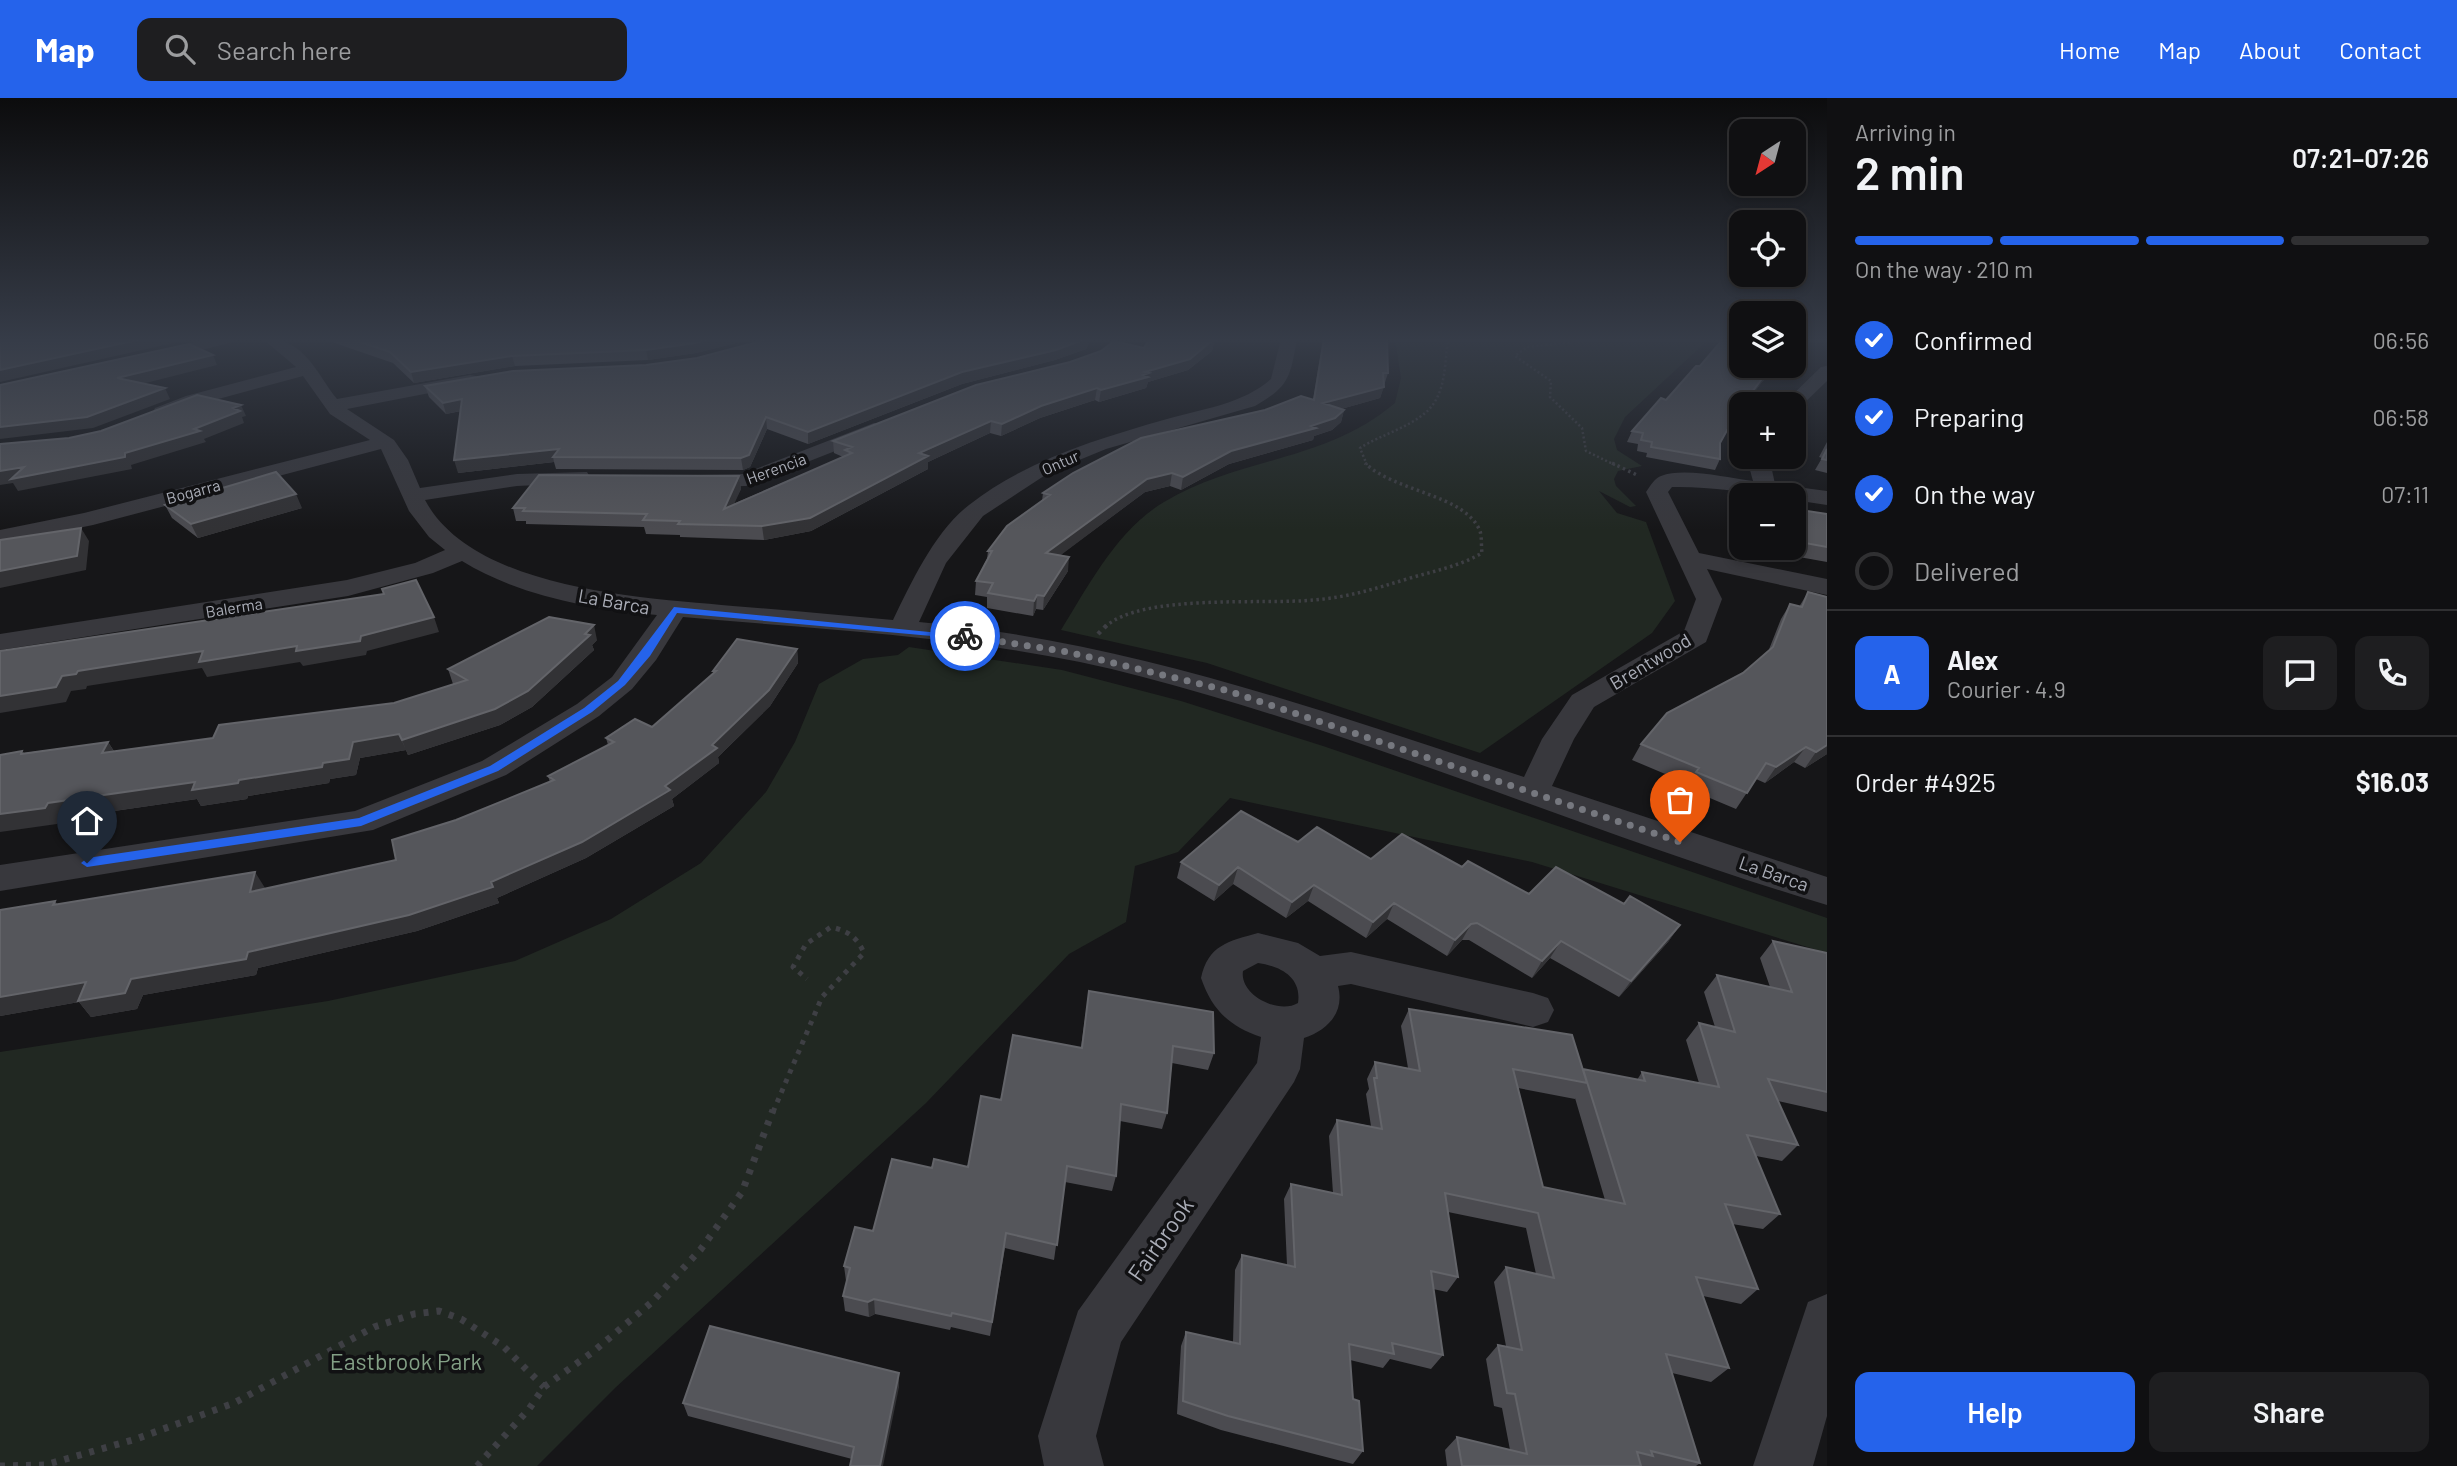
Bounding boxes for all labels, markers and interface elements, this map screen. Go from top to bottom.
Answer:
search box [137,18,627,81]
text: Map [35,29,95,69]
icon: search [161,30,199,68]
text: Search here [217,34,352,65]
text: Home [2059,35,2120,64]
text: Map [2158,35,2201,64]
text: About [2239,35,2301,64]
text: Contact [2339,35,2422,64]
text: Arriving in [1855,118,1956,146]
north arrow [1729,119,1806,196]
map controls [1729,119,1806,560]
text: 07:21–07:26 [2292,142,2429,173]
text: 2 min [1855,144,1964,199]
button: locate [1729,210,1806,287]
text: On the way · 210 m [1855,255,2033,283]
button: layers [1729,301,1806,378]
icon: check [1855,321,1893,359]
text: Confirmed [1914,324,2033,355]
text: 06:56 [2373,326,2429,354]
button: + [1729,392,1806,469]
icon: check [1855,398,1893,436]
text: Preparing [1914,401,2024,432]
text: 06:58 [2373,403,2429,431]
street label: Ontur [1038,445,1082,479]
street label: Herencia [743,448,809,488]
street label: Bogarra [164,475,222,507]
icon: check [1855,475,1893,513]
text: On the way [1914,478,2035,509]
text: 07:11 [2381,480,2429,508]
button: − [1729,483,1806,560]
text: Delivered [1914,555,2020,586]
street label: La Barca [576,583,652,619]
street label: Balerma [204,593,264,621]
courier [930,601,1000,671]
icon: bike [946,617,984,655]
street label: Brentwood [1605,628,1695,694]
button: chat [2263,636,2337,710]
button: phone [2355,636,2429,710]
text: Alex [1947,644,1998,675]
text: A [1883,658,1901,689]
text: Courier · 4.9 [1947,675,2066,703]
text: Order #4925 [1855,766,1996,797]
text: $16.03 [2356,766,2429,797]
pin [1650,770,1710,842]
icon: bag [1661,781,1699,819]
pin [57,791,117,863]
icon: home [68,802,106,840]
street label: La Barca [1736,850,1812,896]
street label: Fairbrook [1121,1192,1199,1286]
park label: Eastbrook Park [330,1347,482,1375]
button: Help [1855,1372,2135,1452]
button: Share [2149,1372,2429,1452]

